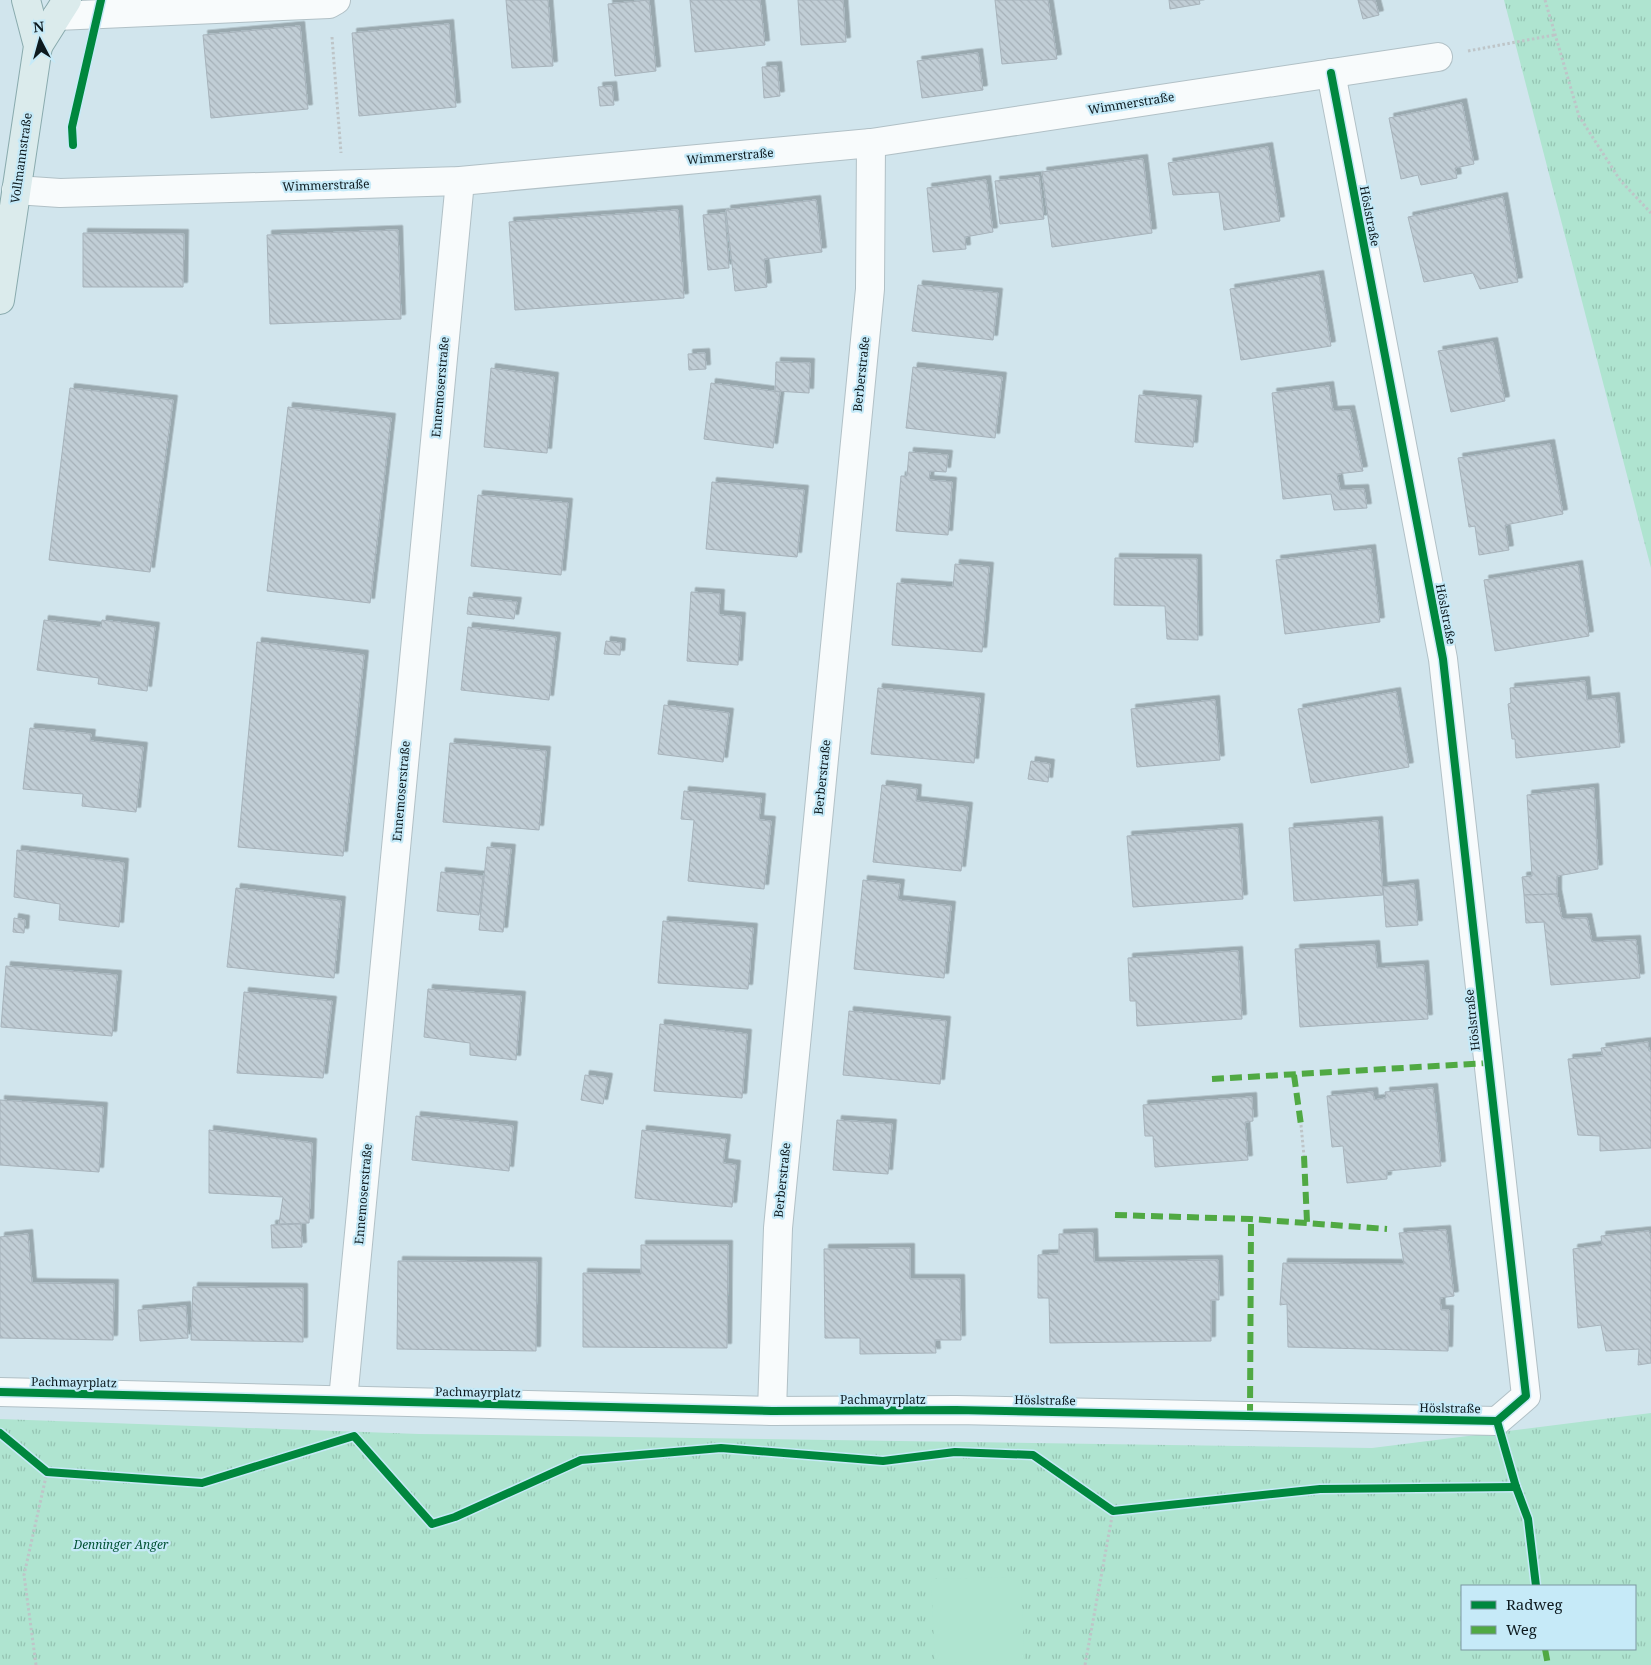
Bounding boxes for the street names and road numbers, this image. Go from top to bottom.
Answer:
street label: Wimmerstraße [1087,88,1175,118]
street label: Vollmannstraße [6,112,36,204]
street label: Wimmerstraße [686,144,774,168]
street label: Wimmerstraße [282,175,370,195]
street label: Höslstraße [1356,184,1384,248]
street label: Ennemoserstraße [427,336,453,438]
street label: Berberstraße [849,336,873,412]
street label: Höslstraße [1432,582,1460,646]
street label: Berberstraße [810,739,834,815]
street label: Ennemoserstraße [388,740,414,842]
street label: Höslstraße [1460,988,1484,1052]
street label: Berberstraße [770,1142,794,1218]
street label: Ennemoserstraße [350,1143,376,1245]
street label: Pachmayrplatz [31,1373,117,1391]
street label: Pachmayrplatz [435,1383,521,1401]
street label: Pachmayrplatz [840,1391,926,1408]
street label: Höslstraße [1014,1391,1076,1409]
street label: Höslstraße [1419,1399,1481,1417]

